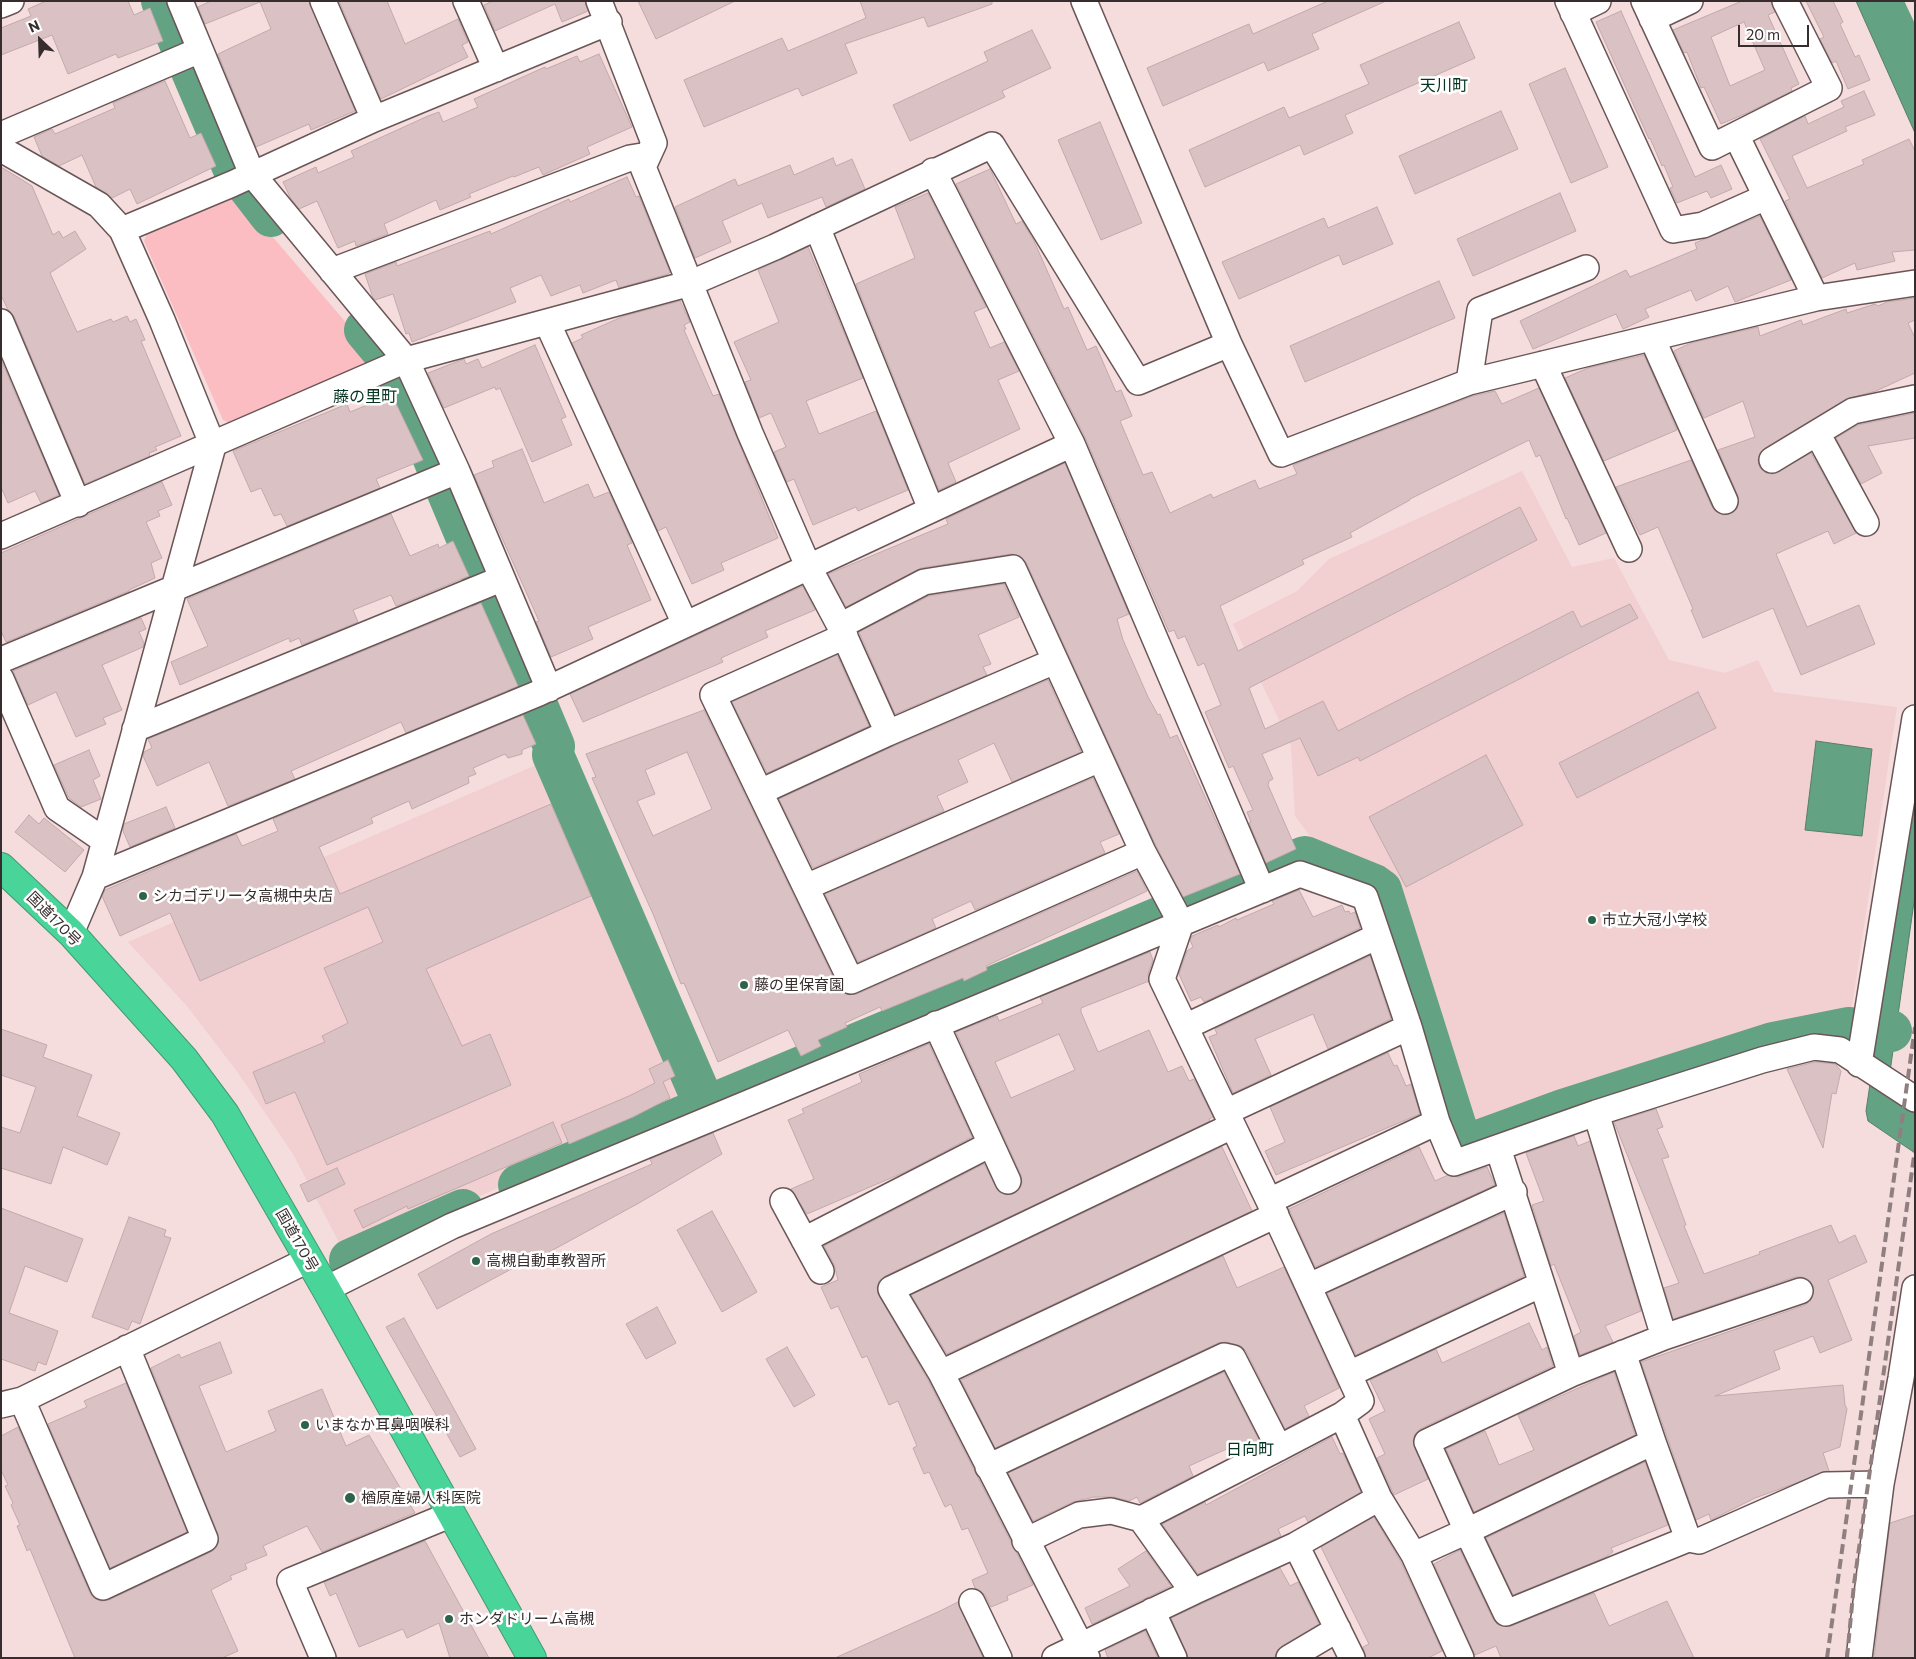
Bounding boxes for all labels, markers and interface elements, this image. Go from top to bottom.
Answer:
north arrow [15,15,65,65]
scale bar [1741,15,1812,47]
text: N [25,16,42,36]
text: 20 m [1746,25,1780,43]
district label: 天川町 [1420,76,1468,96]
district label: 藤の里町 [333,387,397,407]
place label: シカゴデリータ高槻中央店 [153,887,333,905]
street label: 国道170号 [23,888,85,950]
marker: シカゴデリータ高槻中央店 [137,890,149,902]
place label: 市立大冠小学校 [1602,911,1707,929]
marker: 市立大冠小学校 [1586,914,1598,926]
place label: 藤の里保育園 [754,976,844,994]
marker: 藤の里保育園 [738,979,750,991]
street label: 国道170号 [272,1206,322,1274]
place label: 高槻自動車教習所 [486,1252,606,1270]
marker: 高槻自動車教習所 [470,1255,482,1267]
place label: いまなか耳鼻咽喉科 [315,1416,450,1434]
marker: いまなか耳鼻咽喉科 [299,1419,311,1431]
district label: 日向町 [1226,1440,1274,1460]
place label: 楢原産婦人科医院 [361,1489,481,1507]
marker: 楢原産婦人科医院 [343,1491,357,1505]
place label: ホンダドリーム高槻 [459,1610,594,1628]
marker: ホンダドリーム高槻 [443,1613,455,1625]

